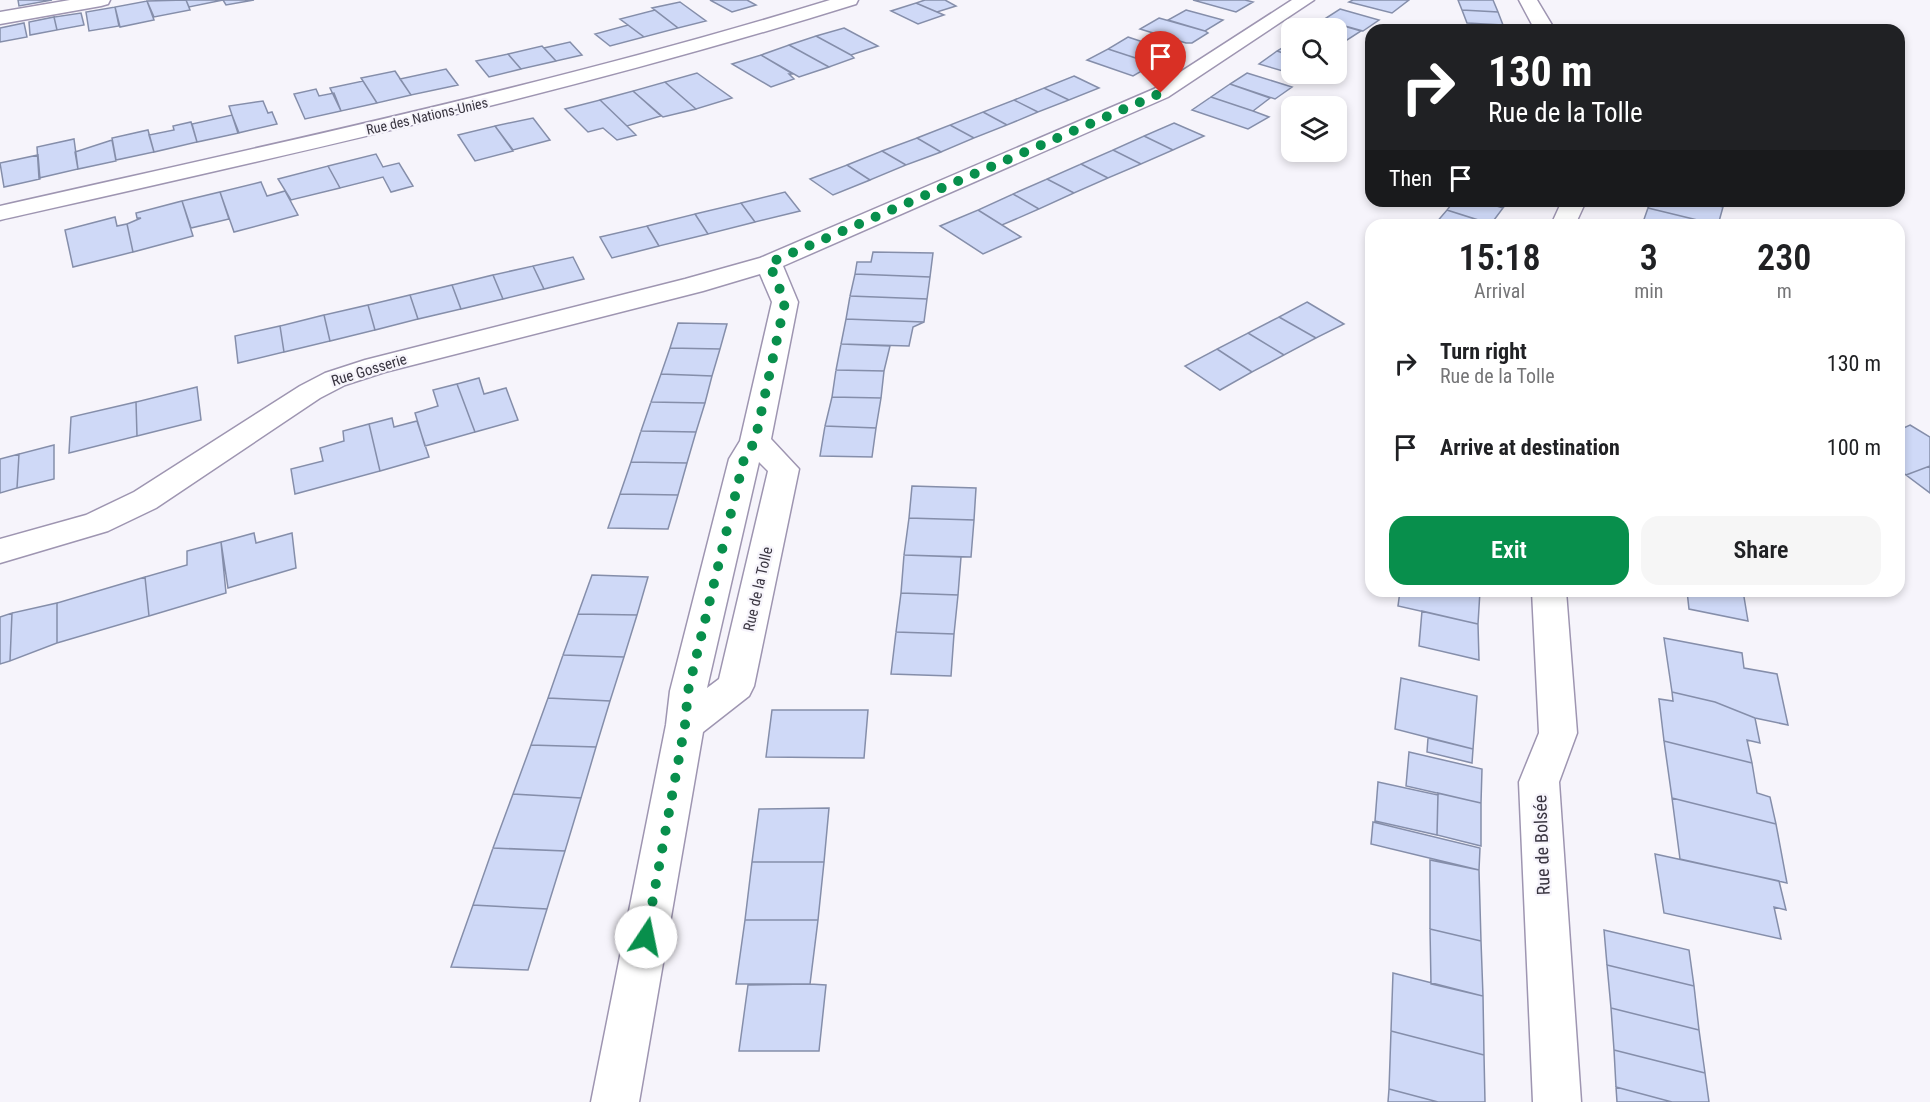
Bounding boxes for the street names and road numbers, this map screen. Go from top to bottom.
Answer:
street label: Rue des Nations-Unies [365,94,489,138]
street label: Rue Gosserie [329,350,409,390]
street label: Rue de la Tolle [740,545,776,633]
street label: Rue de Bolsée [1529,794,1554,896]

